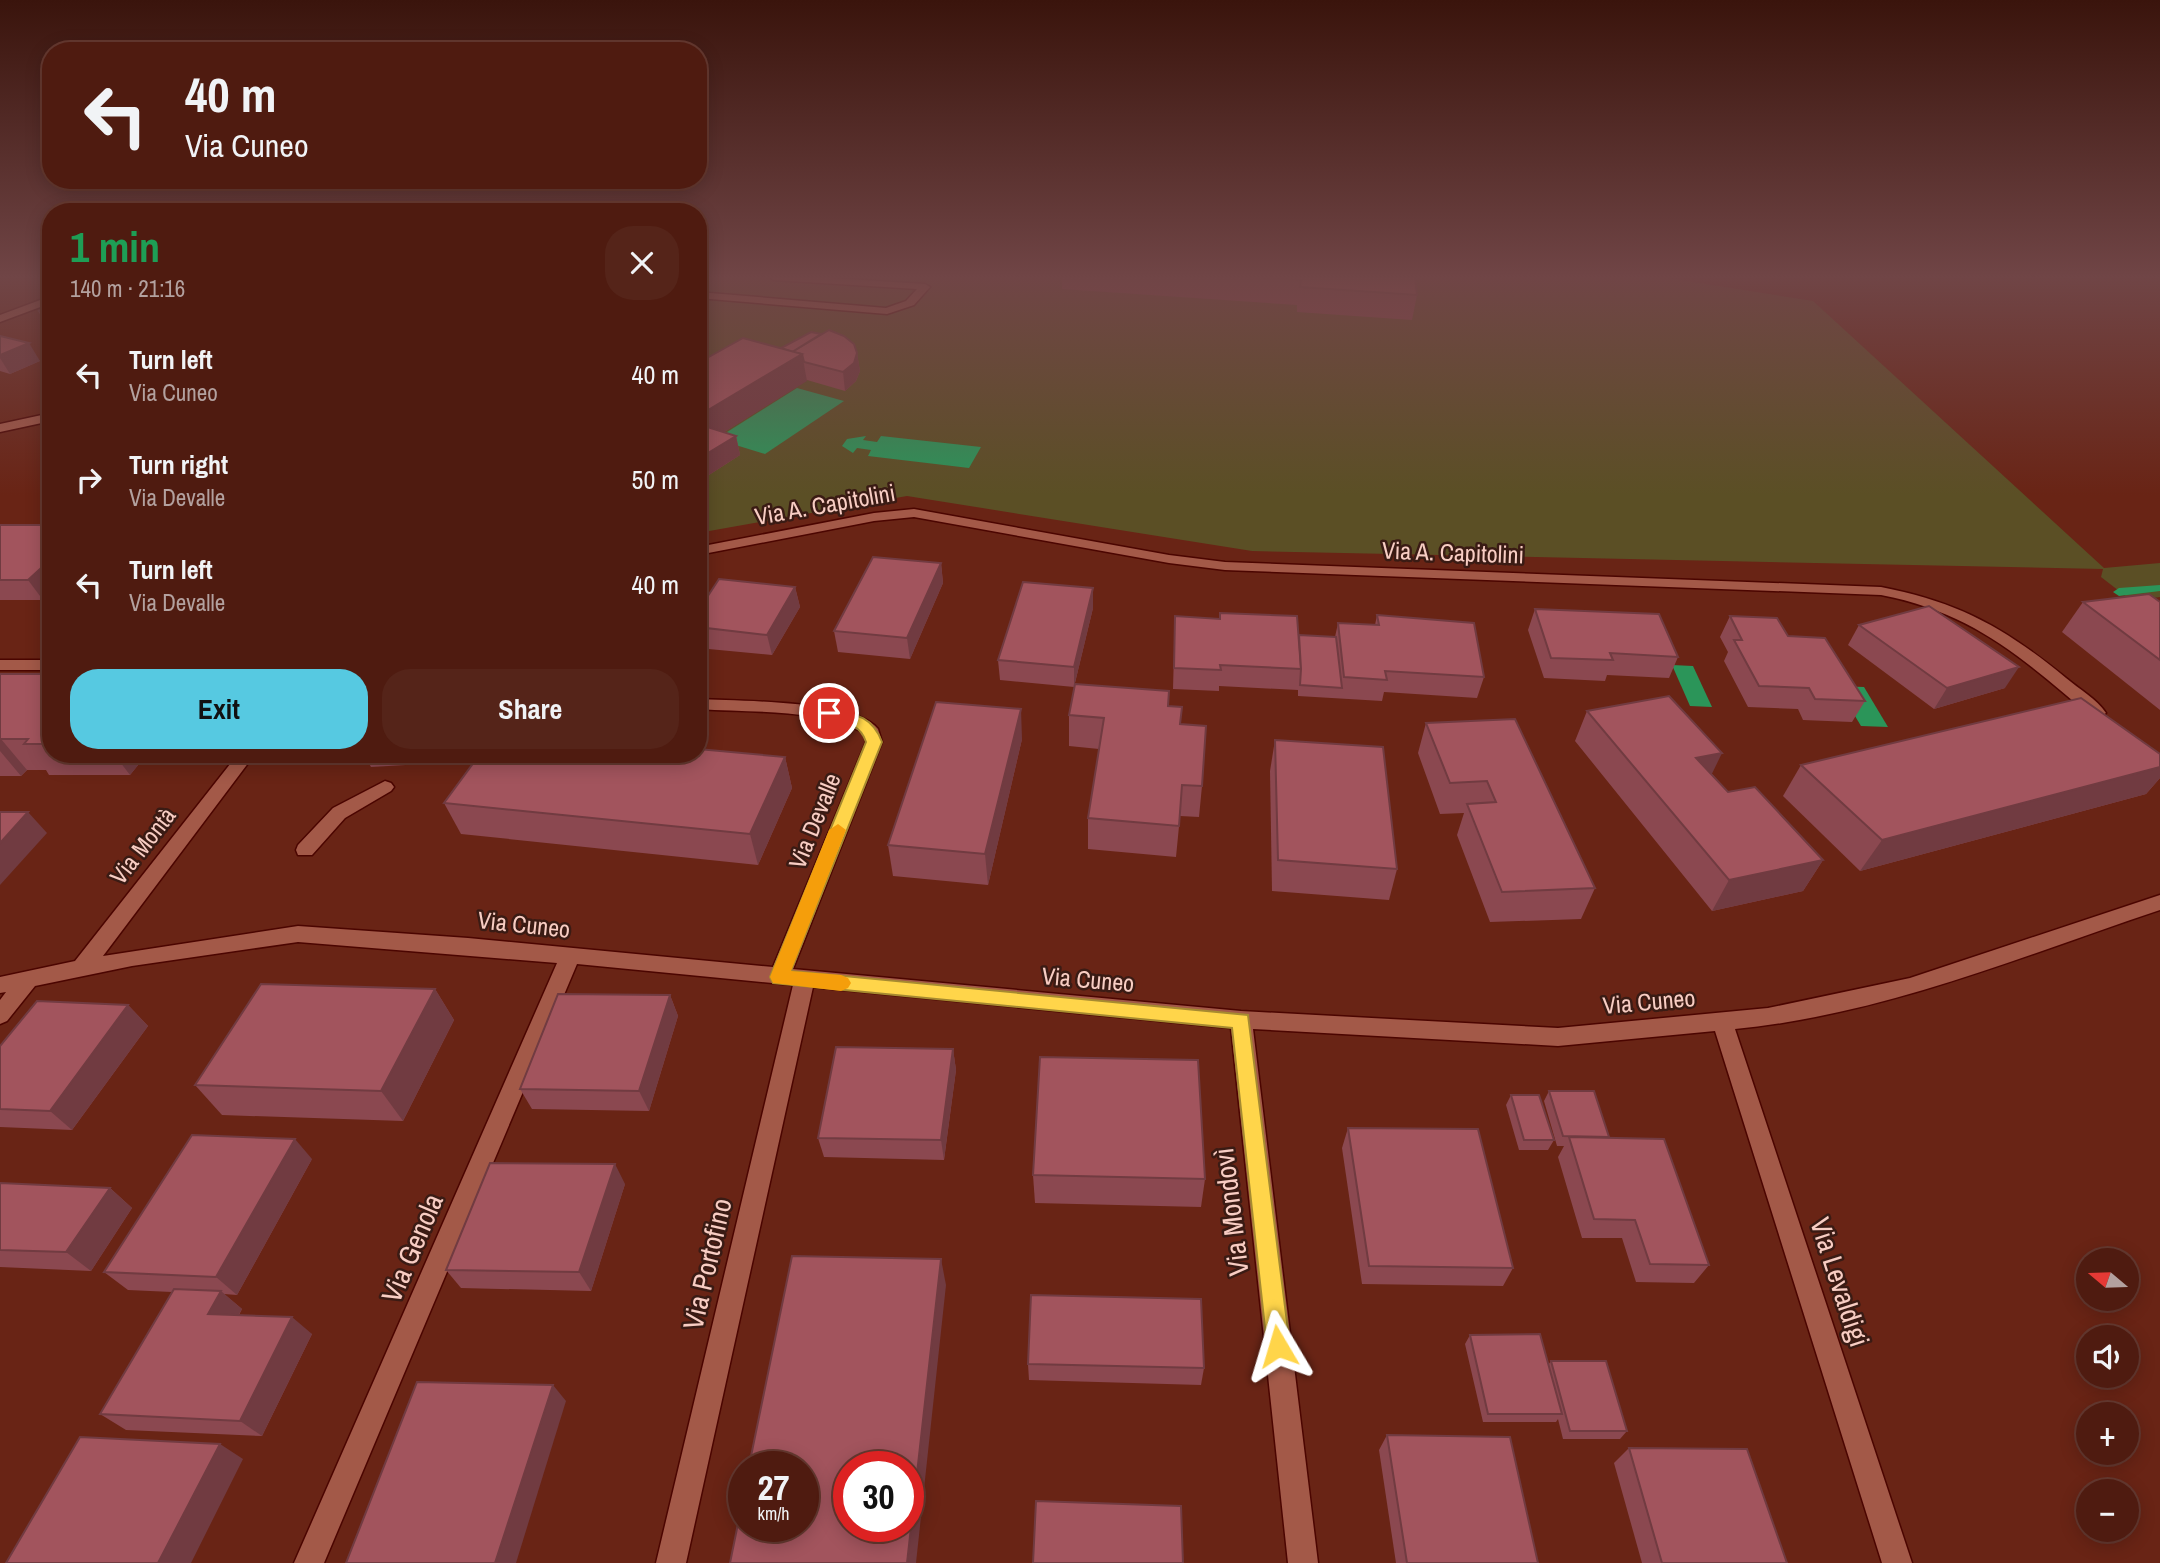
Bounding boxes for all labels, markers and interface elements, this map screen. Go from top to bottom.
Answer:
text: 40 m [185,61,277,127]
icon: left [70,70,161,161]
text: Via Cuneo [185,124,309,167]
text: 1 min [70,219,160,275]
button: close [605,226,679,300]
text: 140 m · 21:16 [70,273,185,304]
text: Turn left [129,342,213,377]
icon: left [70,356,108,394]
text: 40 m [632,357,679,392]
text: Via Cuneo [129,377,218,408]
text: Turn right [129,447,228,482]
icon: right [70,461,108,499]
text: 50 m [632,462,679,497]
street label: Via A. Capitolini [752,476,897,532]
text: Via Devalle [129,482,225,513]
street label: Via A. Capitolini [1382,534,1525,570]
text: Turn left [129,552,213,587]
icon: left [70,566,108,604]
text: 40 m [632,567,679,602]
text: Via Devalle [129,587,225,618]
button: Exit [70,669,368,749]
button: Share [382,669,679,749]
pin [799,683,859,743]
icon: arrive [810,694,848,732]
street label: Via Devalle [780,768,848,873]
street label: Via Montà [102,800,182,890]
street label: Via Cuneo [476,903,572,945]
street label: Via Cuneo [1041,959,1136,999]
street label: Via Cuneo [1601,981,1696,1021]
street label: Via Mondovì [1204,1146,1258,1278]
street label: Via Genola [372,1188,452,1308]
street label: Via Portofino [673,1195,741,1333]
street label: Via Levaldigi [1801,1213,1879,1351]
north arrow [2076,1248,2138,1311]
map controls [2076,1248,2139,1542]
position arrow [1241,1309,1315,1383]
button: sound [2076,1325,2139,1388]
button: + [2076,1402,2139,1465]
speed limit sign: 30 [833,1451,924,1542]
text: 27 [758,1464,789,1511]
button: − [2076,1479,2139,1542]
text: km/h [758,1501,790,1526]

